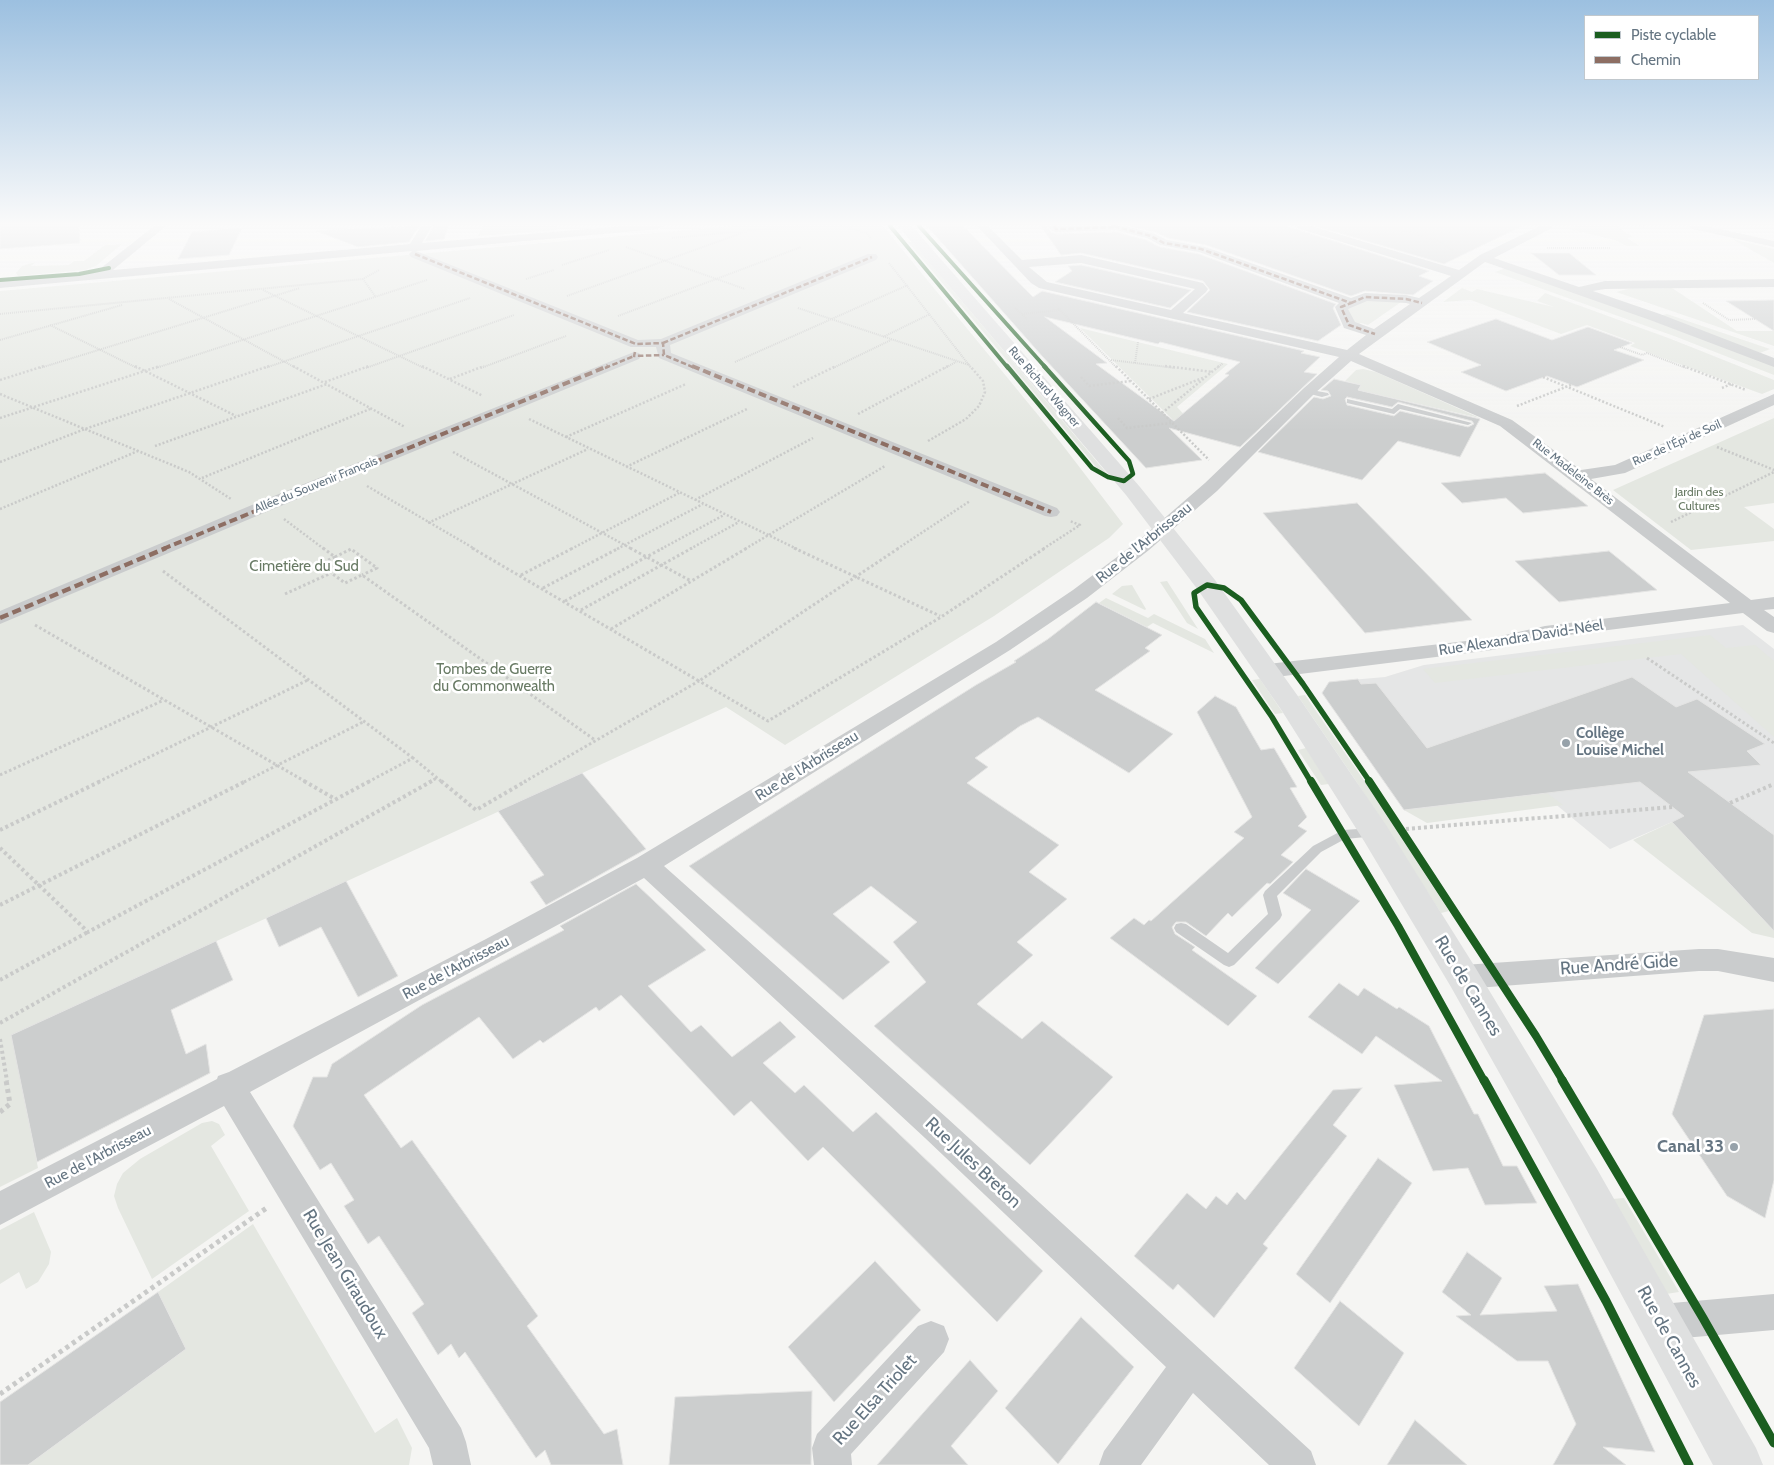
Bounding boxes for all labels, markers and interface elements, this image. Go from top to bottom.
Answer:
legend [1584,15,1759,80]
text: Piste cyclable [1631,26,1716,44]
text: Chemin [1631,51,1681,69]
street label: Rue Richard Wagner [1005,344,1083,430]
street label: Rue de l'Épi de Soil [1630,417,1724,469]
street label: Rue Madeleine Brès [1529,436,1617,508]
street label: Allée du Souvenir Français [252,454,380,516]
park label: Jardin des Cultures [1675,485,1723,513]
street label: Rue de l'Arbrisseau [1093,499,1195,587]
park label: Cimetière du Sud [249,558,359,576]
street label: Rue Alexandra David-Néel [1437,616,1605,660]
park label: Tombes de Guerre du Commonwealth [433,661,555,696]
place label: Collège Louise Michel [1576,725,1664,760]
street label: Rue de l'Arbrisseau [752,727,862,805]
marker: Collège Louise Michel [1560,737,1572,749]
street label: Rue de l'Arbrisseau [400,932,512,1004]
street label: Rue de Cannes [1430,932,1506,1040]
street label: Rue André Gide [1559,950,1679,980]
street label: Rue Jules Breton [921,1113,1025,1213]
street label: Rue de l'Arbrisseau [42,1121,154,1193]
place label: Canal 33 [1657,1136,1724,1158]
marker: Canal 33 [1728,1141,1740,1153]
street label: Rue Jean Giraudoux [298,1205,392,1343]
street label: Rue de Cannes [1632,1282,1706,1392]
street label: Rue Elsa Triolet [829,1350,921,1450]

